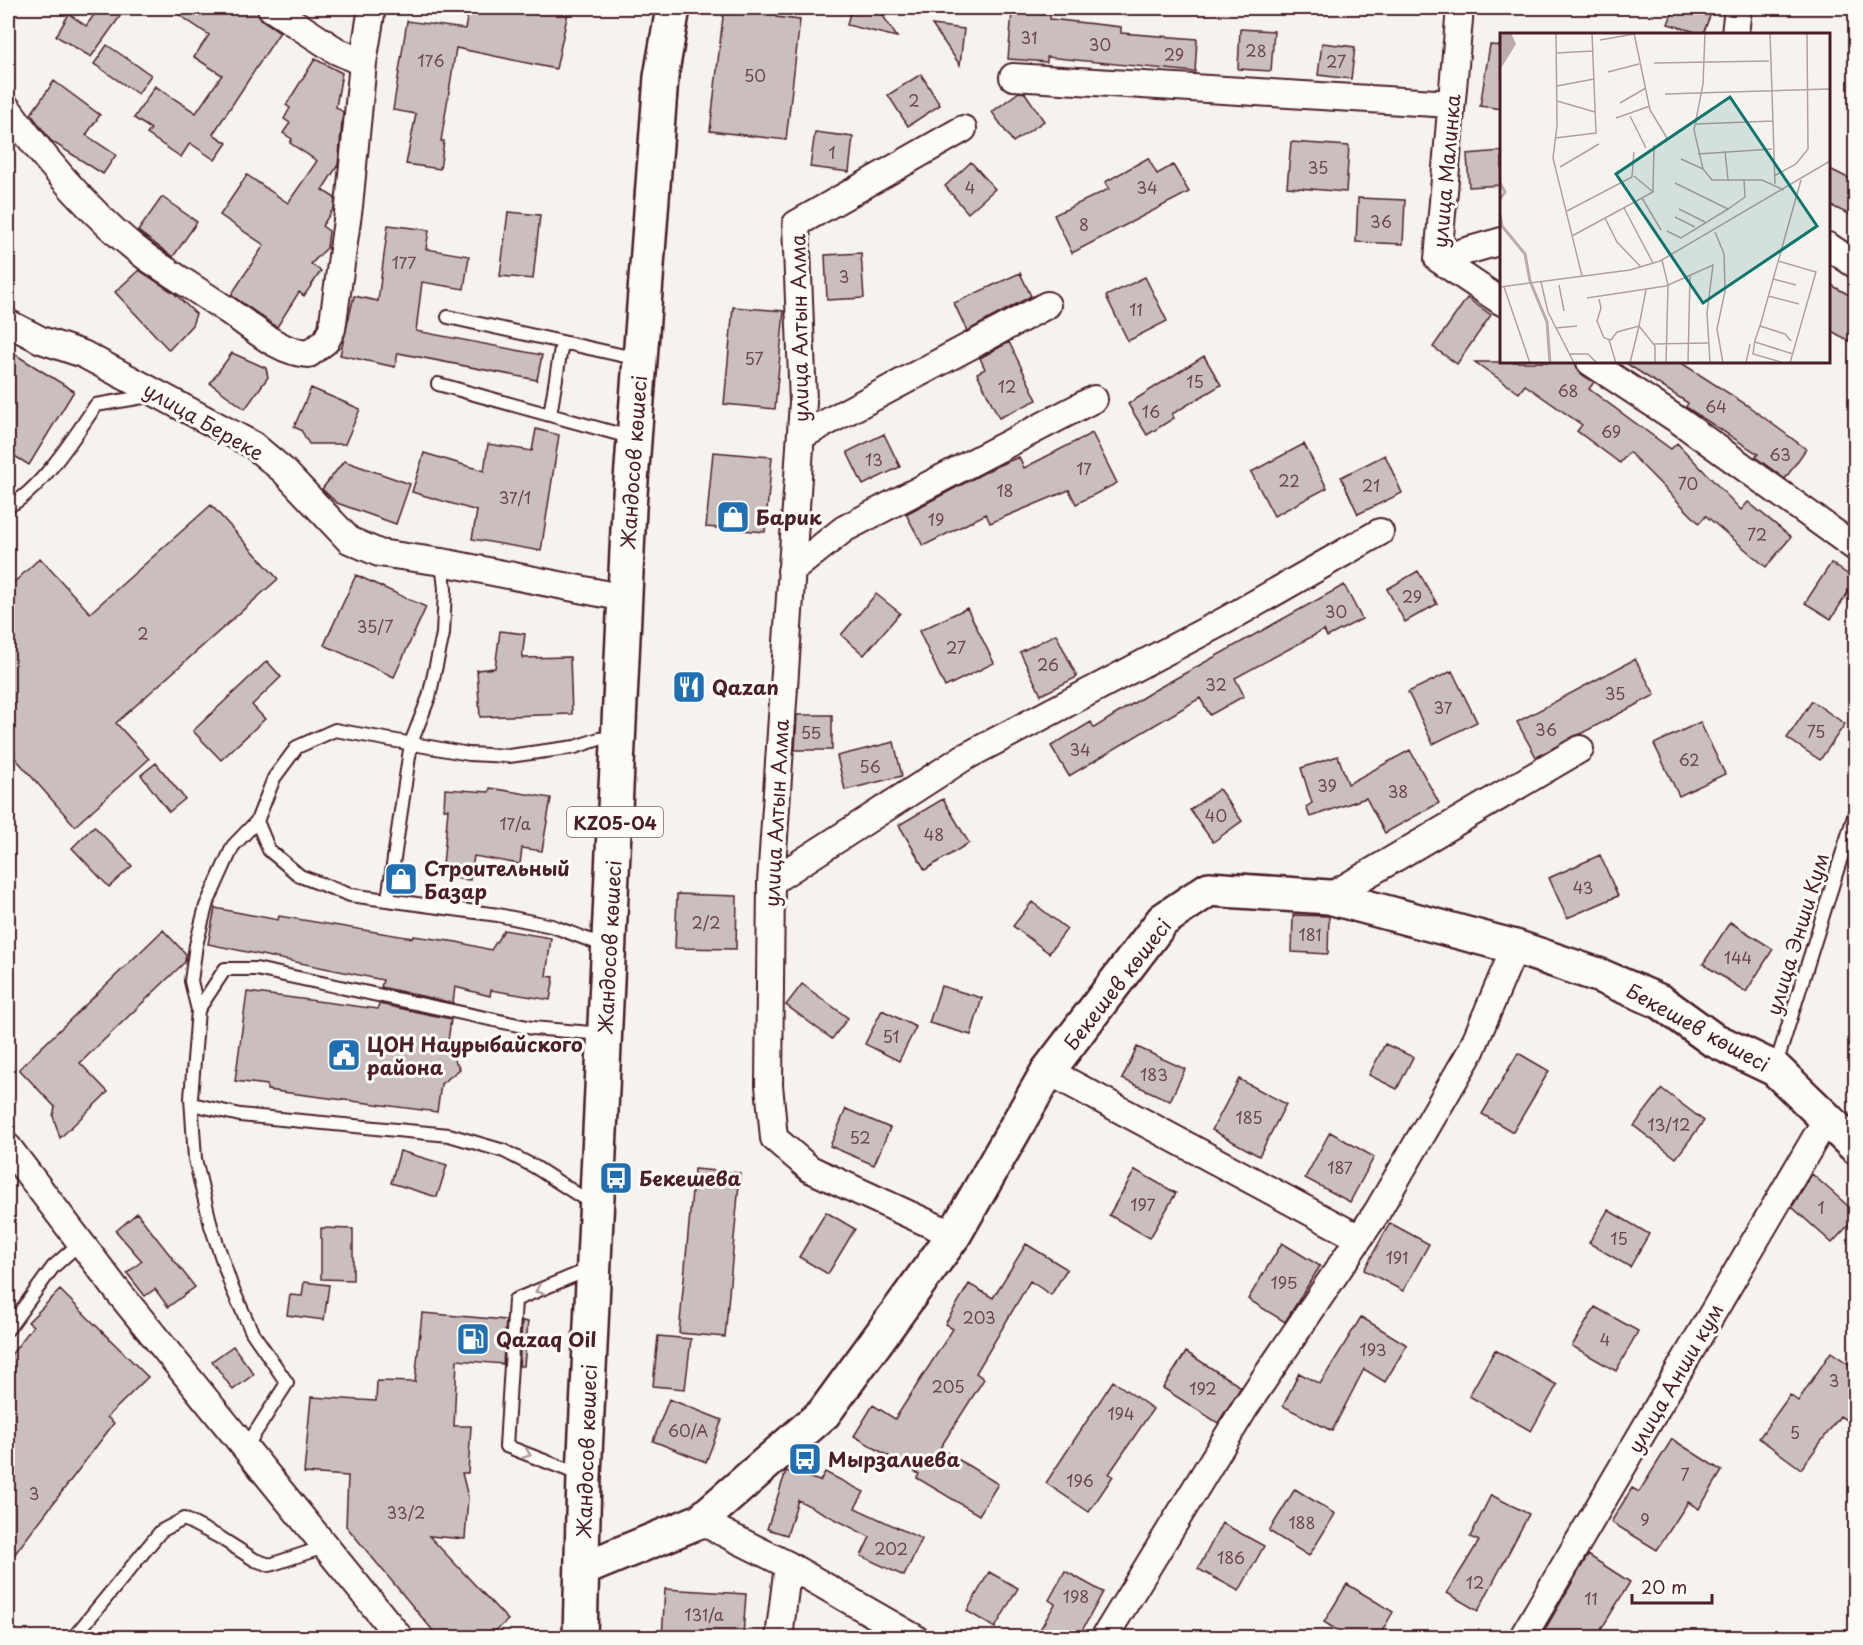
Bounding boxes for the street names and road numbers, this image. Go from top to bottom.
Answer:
street label: улица Малинка [1424,92,1468,249]
street label: улица Алтын Алма [782,233,816,422]
street label: улица Береке [138,374,270,468]
street label: Жандосов көшесі [612,374,654,550]
street label: улица Алтын Алма [756,718,796,908]
road number: KZ05-04 [567,807,663,837]
street label: улица Энши Кум [1758,849,1836,1019]
street label: Жандосов көшесі [589,859,629,1035]
street label: Бекешев көшесі [1056,912,1178,1056]
street label: Бекешев көшесі [1621,975,1775,1079]
street label: улица Анши кум [1620,1297,1730,1459]
street label: Жандосов көшесі [568,1363,604,1539]

